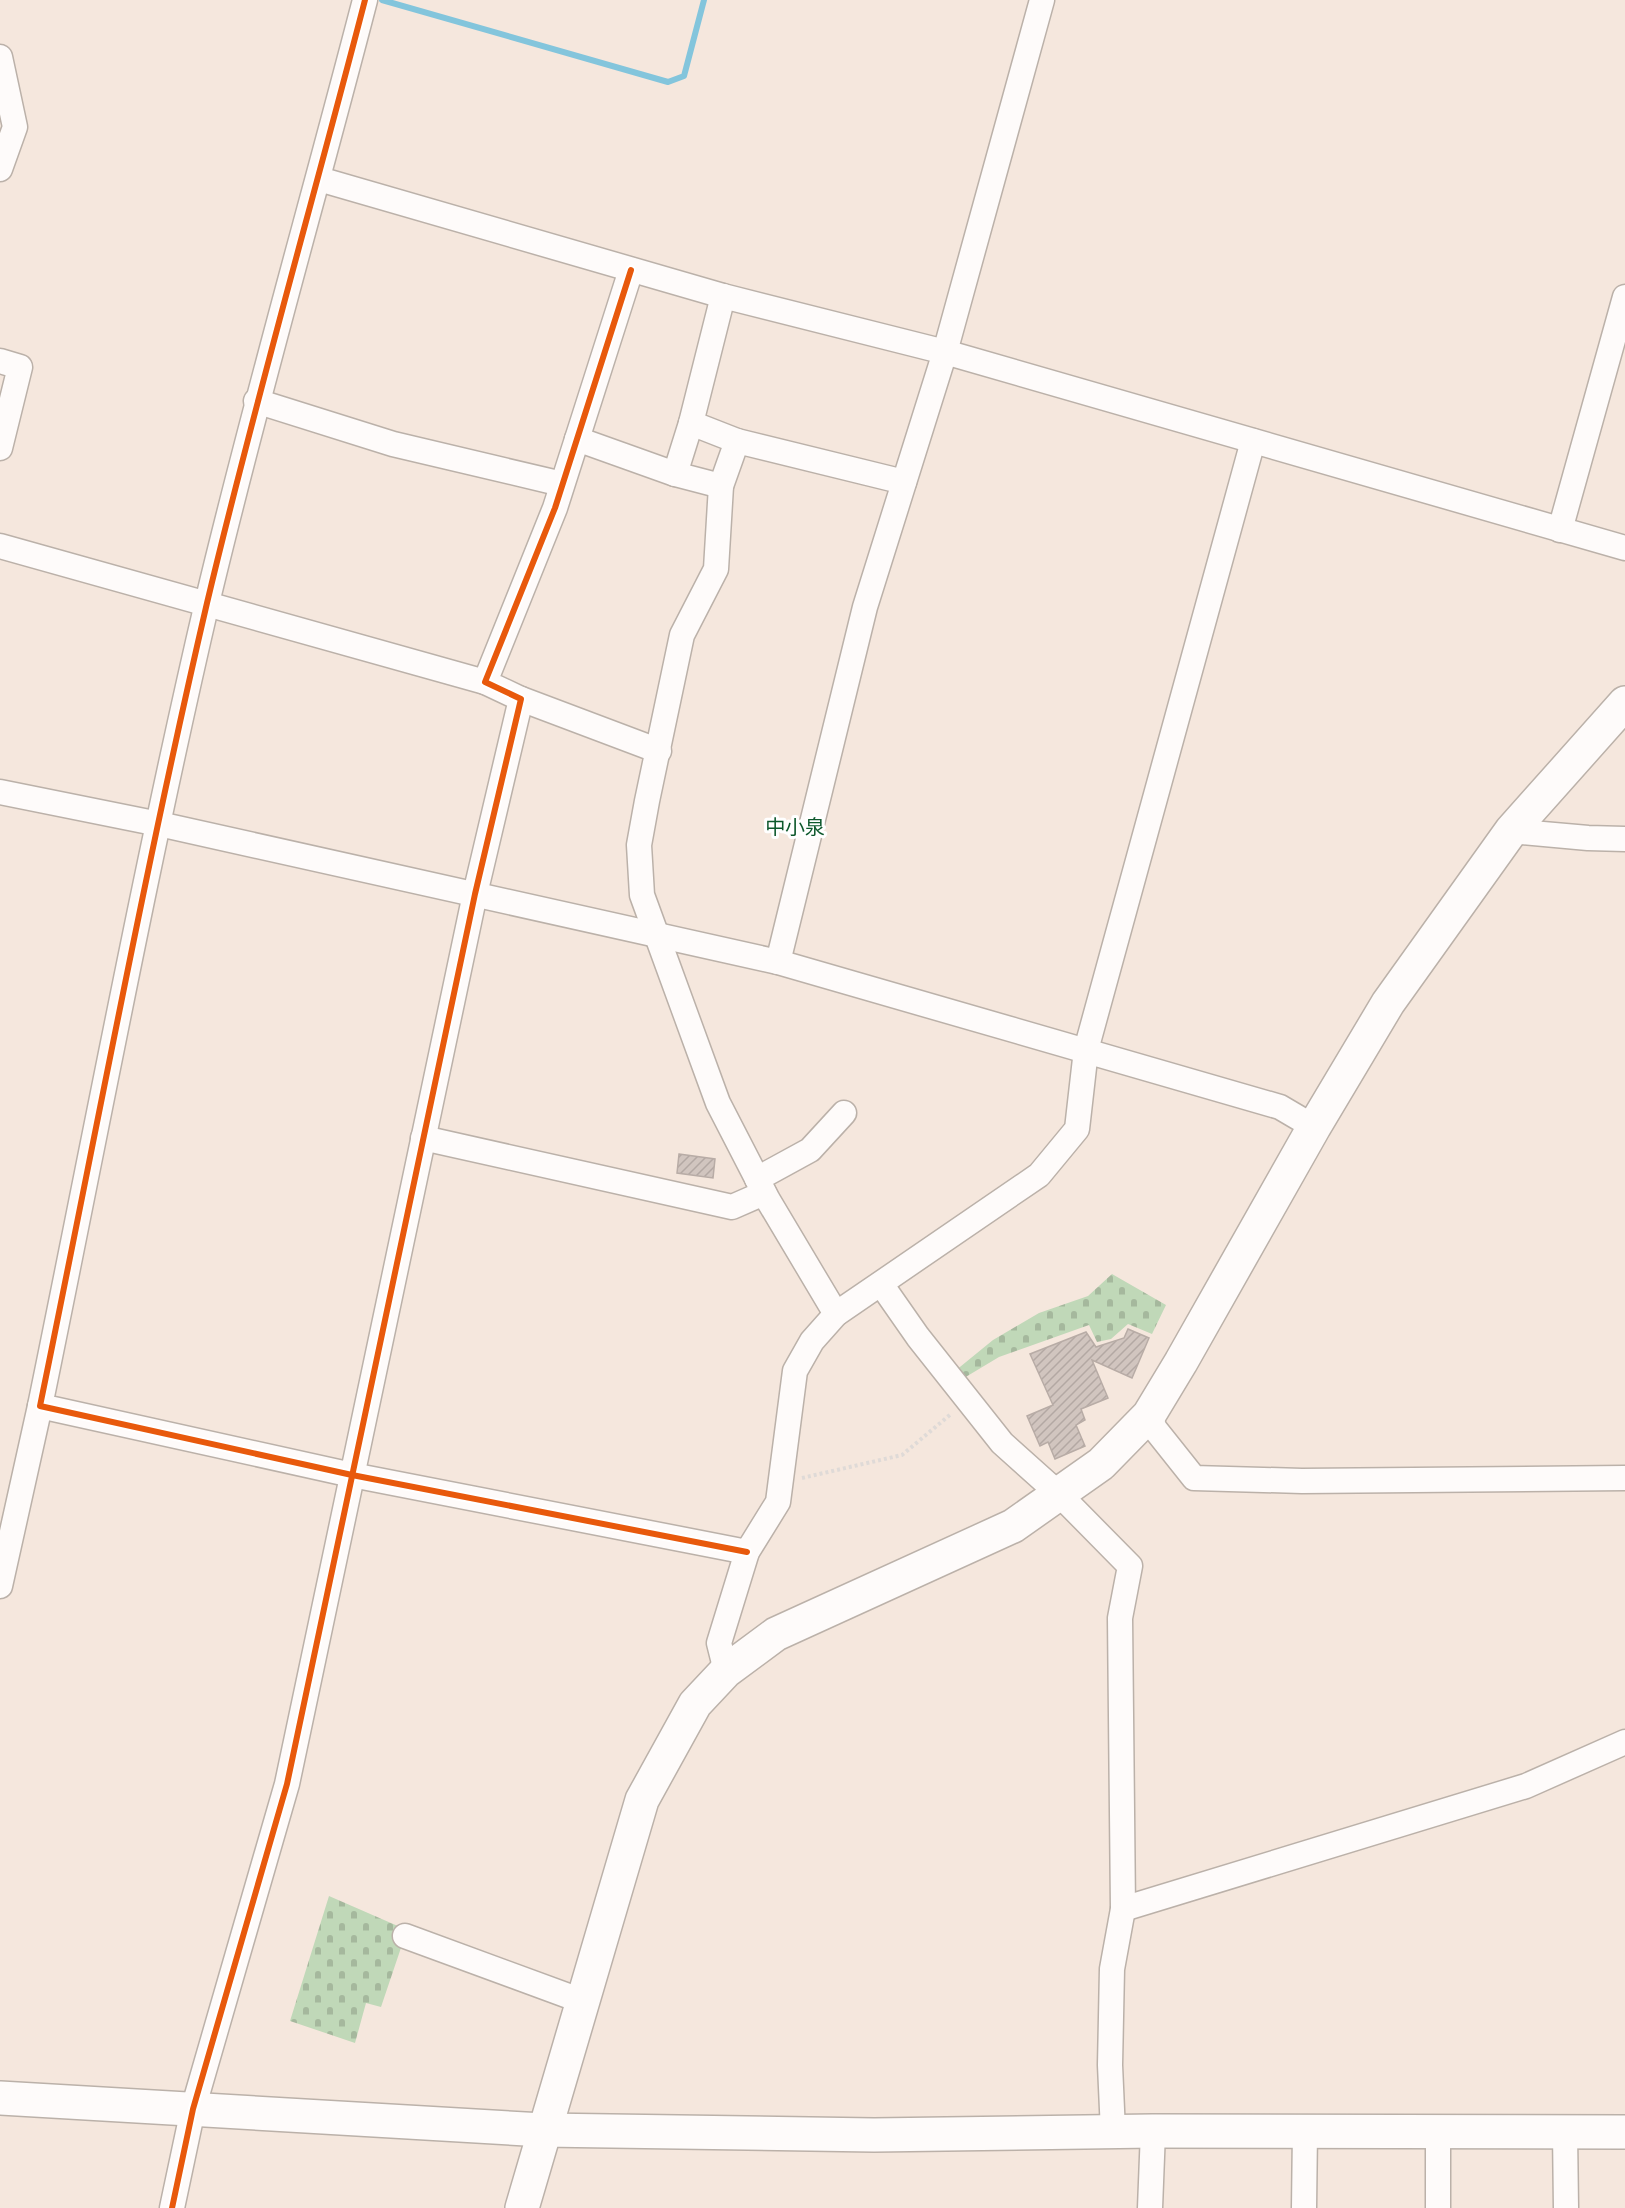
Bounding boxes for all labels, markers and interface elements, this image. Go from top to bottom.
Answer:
district label: 中小泉 [765,814,825,839]

